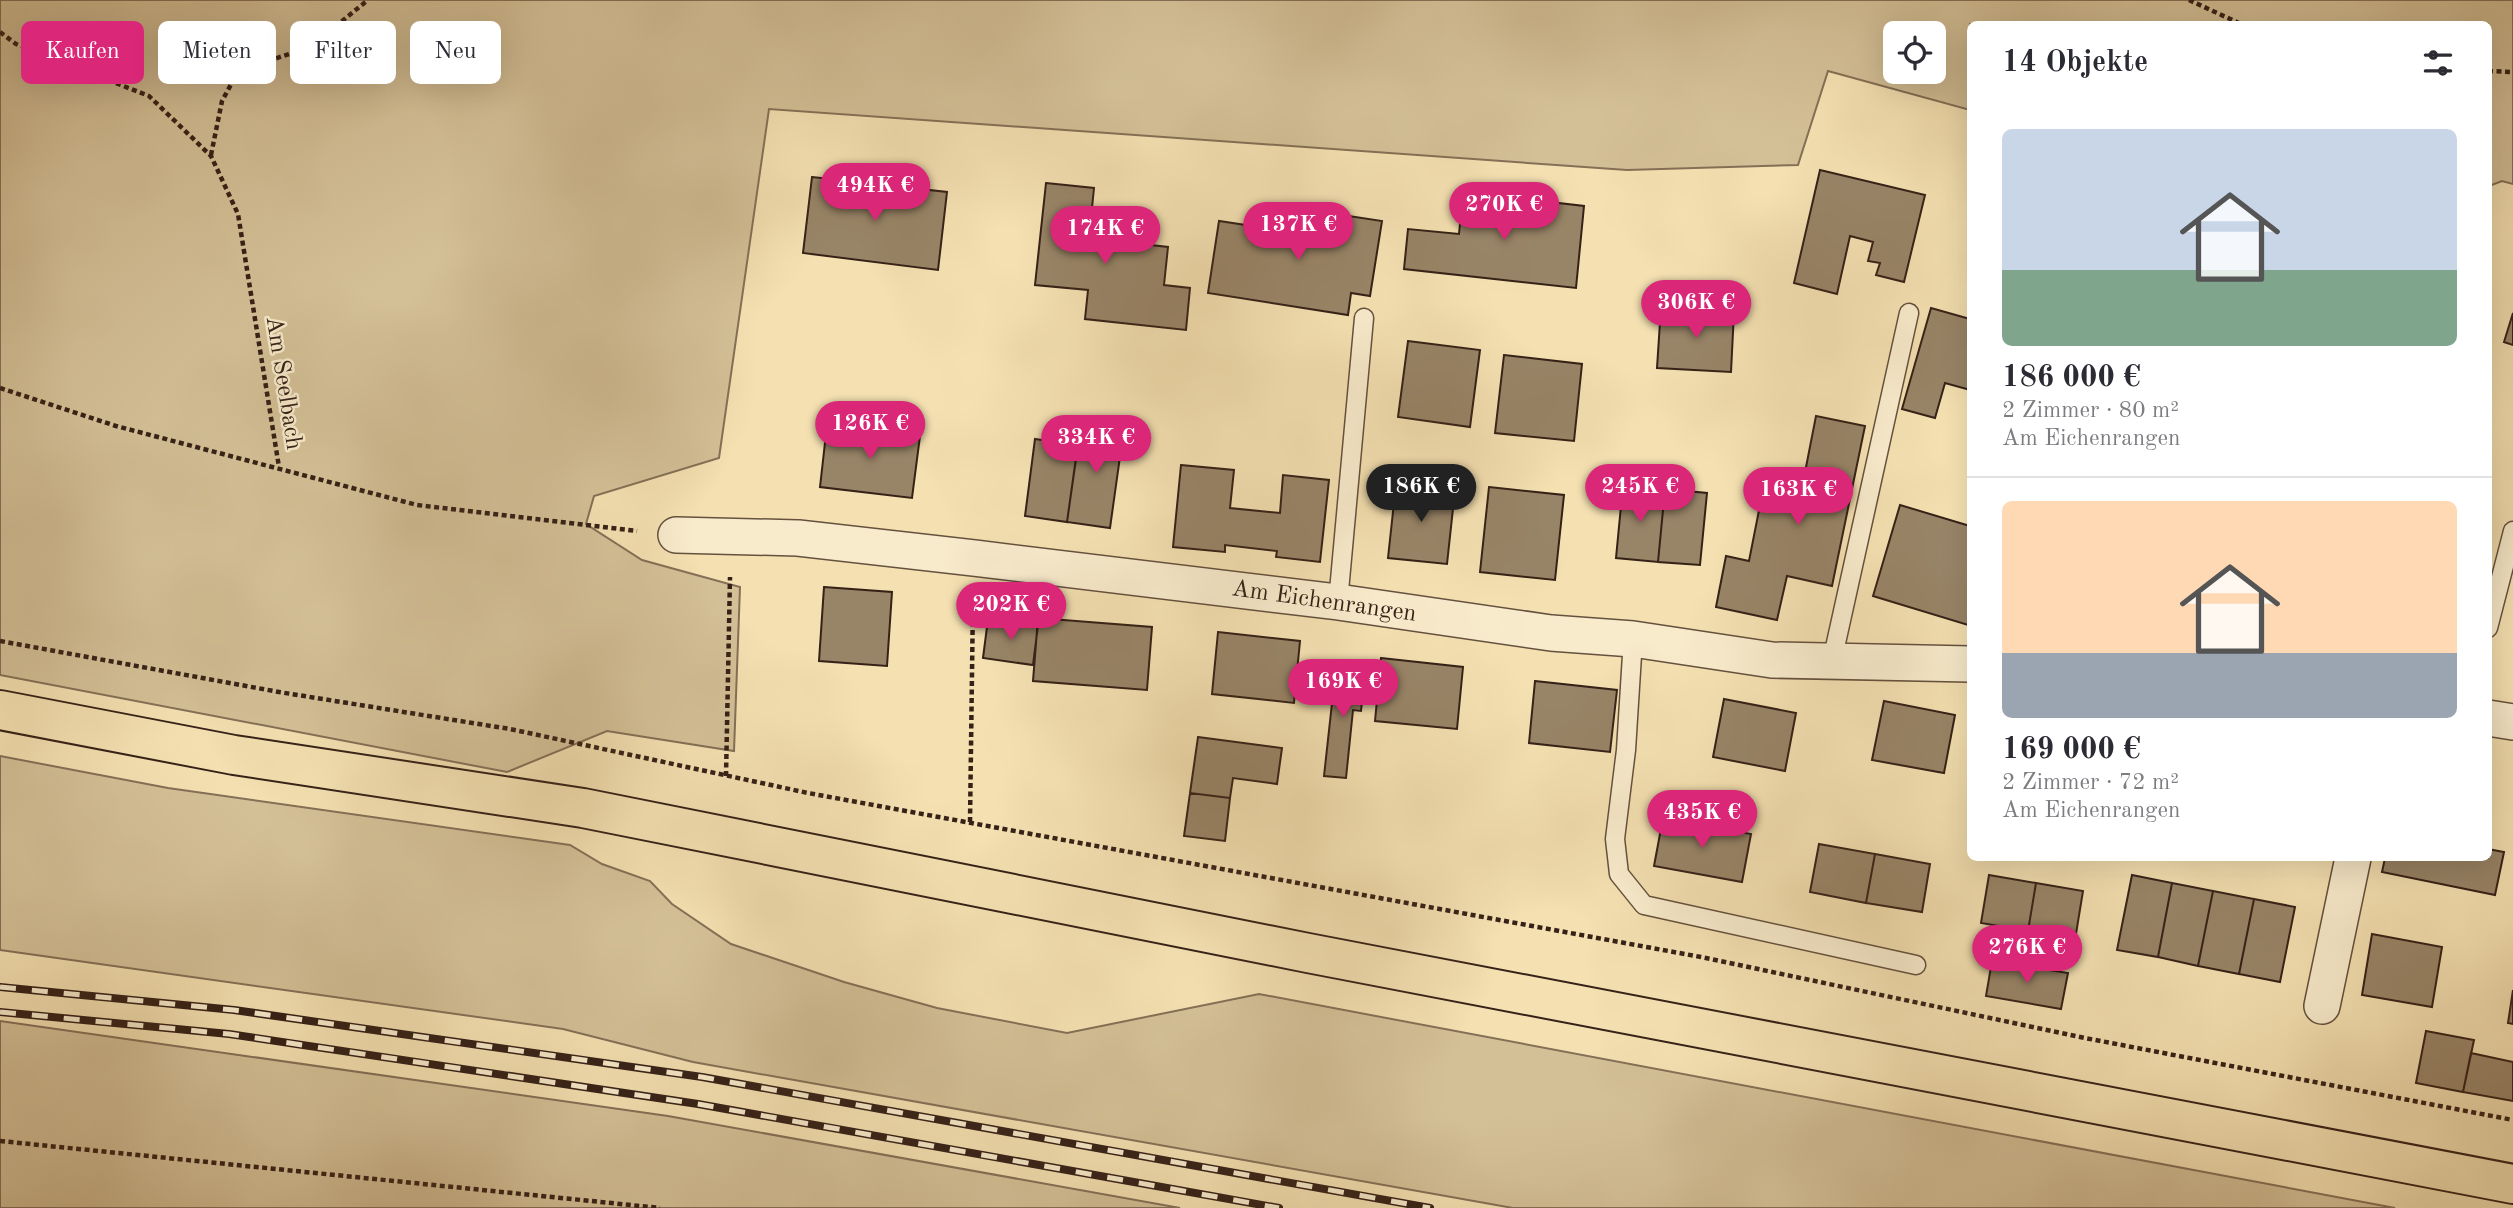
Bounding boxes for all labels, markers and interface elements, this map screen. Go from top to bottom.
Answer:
chip: Kaufen [21,21,144,84]
chip: Mieten [158,21,276,84]
chip: Filter [290,21,396,84]
chip: Neu [410,21,501,84]
map controls [1883,21,1946,84]
button: locate [1883,21,1946,84]
icon: filters [2419,44,2457,82]
text: 14 Objekte [2002,48,2148,78]
pin: 494K € [818,164,932,223]
text: 494K € [836,174,914,197]
icon: home [2167,174,2293,300]
pin: 270K € [1447,182,1561,242]
text: 270K € [1465,193,1543,216]
pin: 137K € [1241,202,1355,262]
pin: 174K € [1048,206,1162,266]
text: 137K € [1259,213,1337,236]
text: 174K € [1066,217,1144,240]
pin: 306K € [1639,280,1753,340]
text: 306K € [1657,291,1735,314]
street label: Am Seelbach [261,314,305,452]
text: 186 000 € [2002,363,2141,393]
text: 2 Zimmer · 80 m² [2002,399,2179,422]
pin: 126K € [813,402,927,461]
text: 126K € [831,412,909,435]
pin: 334K € [1039,416,1153,475]
text: 334K € [1057,426,1135,449]
text: Am Eichenrangen [2002,427,2181,450]
pin: 186K € [1364,464,1478,524]
pin: 245K € [1583,464,1697,524]
pin: 163K € [1741,468,1855,527]
text: 186K € [1382,475,1460,498]
text: 245K € [1601,475,1679,498]
text: 163K € [1759,478,1837,501]
icon: home [2167,546,2293,672]
street label: Am Eichenrangen [1230,577,1418,627]
pin: 202K € [954,582,1068,642]
text: 202K € [972,593,1050,616]
pin: 169K € [1286,660,1400,719]
text: 169K € [1304,670,1382,693]
text: 169 000 € [2002,735,2141,765]
text: 2 Zimmer · 72 m² [2002,771,2179,794]
pin: 435K € [1645,790,1759,850]
text: Am Eichenrangen [2002,799,2181,822]
text: 435K € [1663,801,1741,824]
pin: 276K € [1970,926,2084,985]
text: 276K € [1988,936,2066,959]

